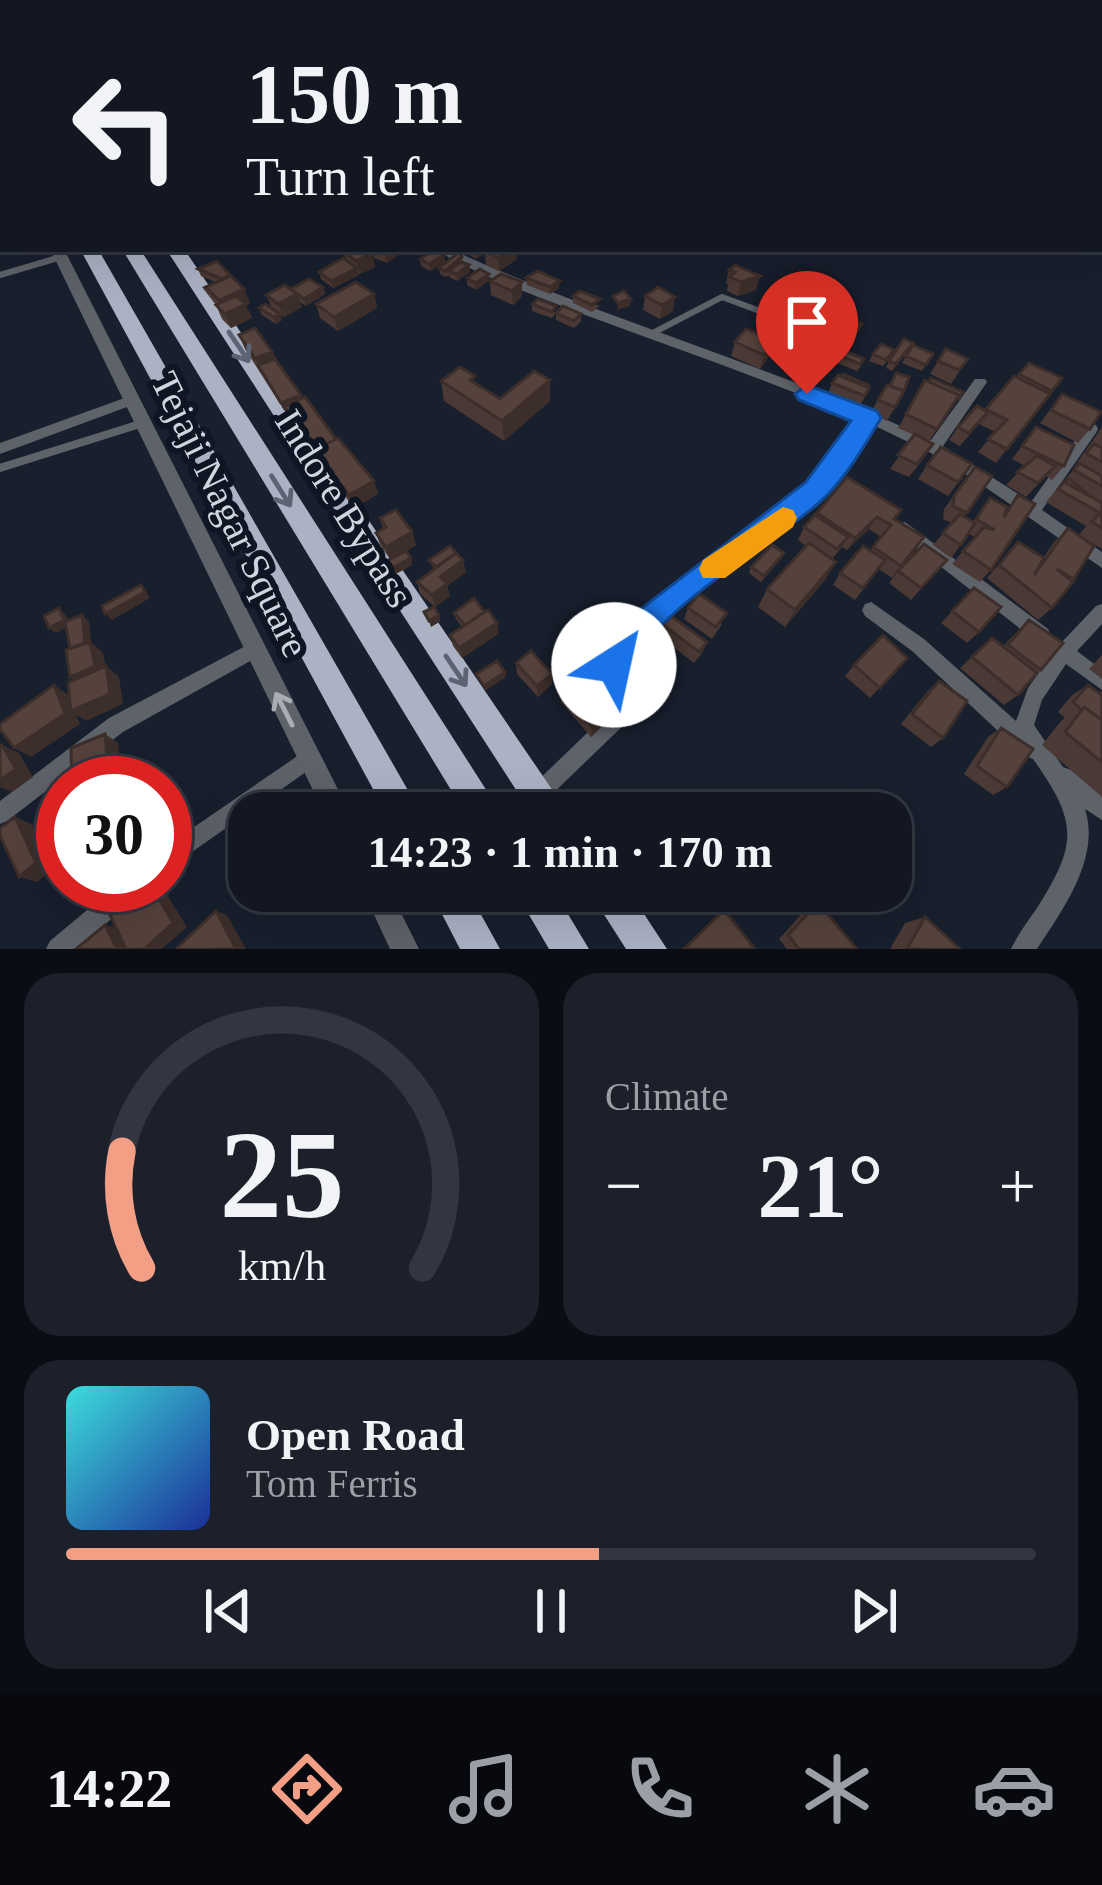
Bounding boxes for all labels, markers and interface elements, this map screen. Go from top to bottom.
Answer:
icon: left [48,48,204,204]
text: 150 m [246,48,463,141]
text: Turn left [246,147,435,207]
pin [756,271,858,394]
icon: arrive [774,289,840,355]
one-way arrow [227,329,252,363]
street label: Tejaji Nagar Square [142,365,318,664]
street label: Indore Bypass [266,402,422,615]
one-way arrow [269,474,293,508]
position arrow [551,602,677,728]
one-way arrow [443,653,468,687]
one-way arrow [271,691,294,727]
speed limit sign: 30 [36,756,192,912]
text: 14:23 · 1 min · 170 m [368,827,773,877]
text: Climate [605,1075,728,1118]
text: 25 [219,1106,344,1244]
text: 21° [758,1137,884,1236]
text: − [605,1149,642,1222]
text: + [999,1149,1036,1222]
text: km/h [237,1241,326,1288]
text: Open Road [246,1410,465,1460]
text: Tom Ferris [246,1462,418,1505]
icon: previous [195,1578,261,1644]
icon: pause [518,1578,584,1644]
icon: next [841,1578,907,1644]
icon: directions [265,1747,349,1831]
icon: music [442,1747,526,1831]
icon: phone [618,1747,702,1831]
icon: climate [795,1747,879,1831]
icon: car [972,1747,1056,1831]
text: 14:22 [46,1759,172,1819]

